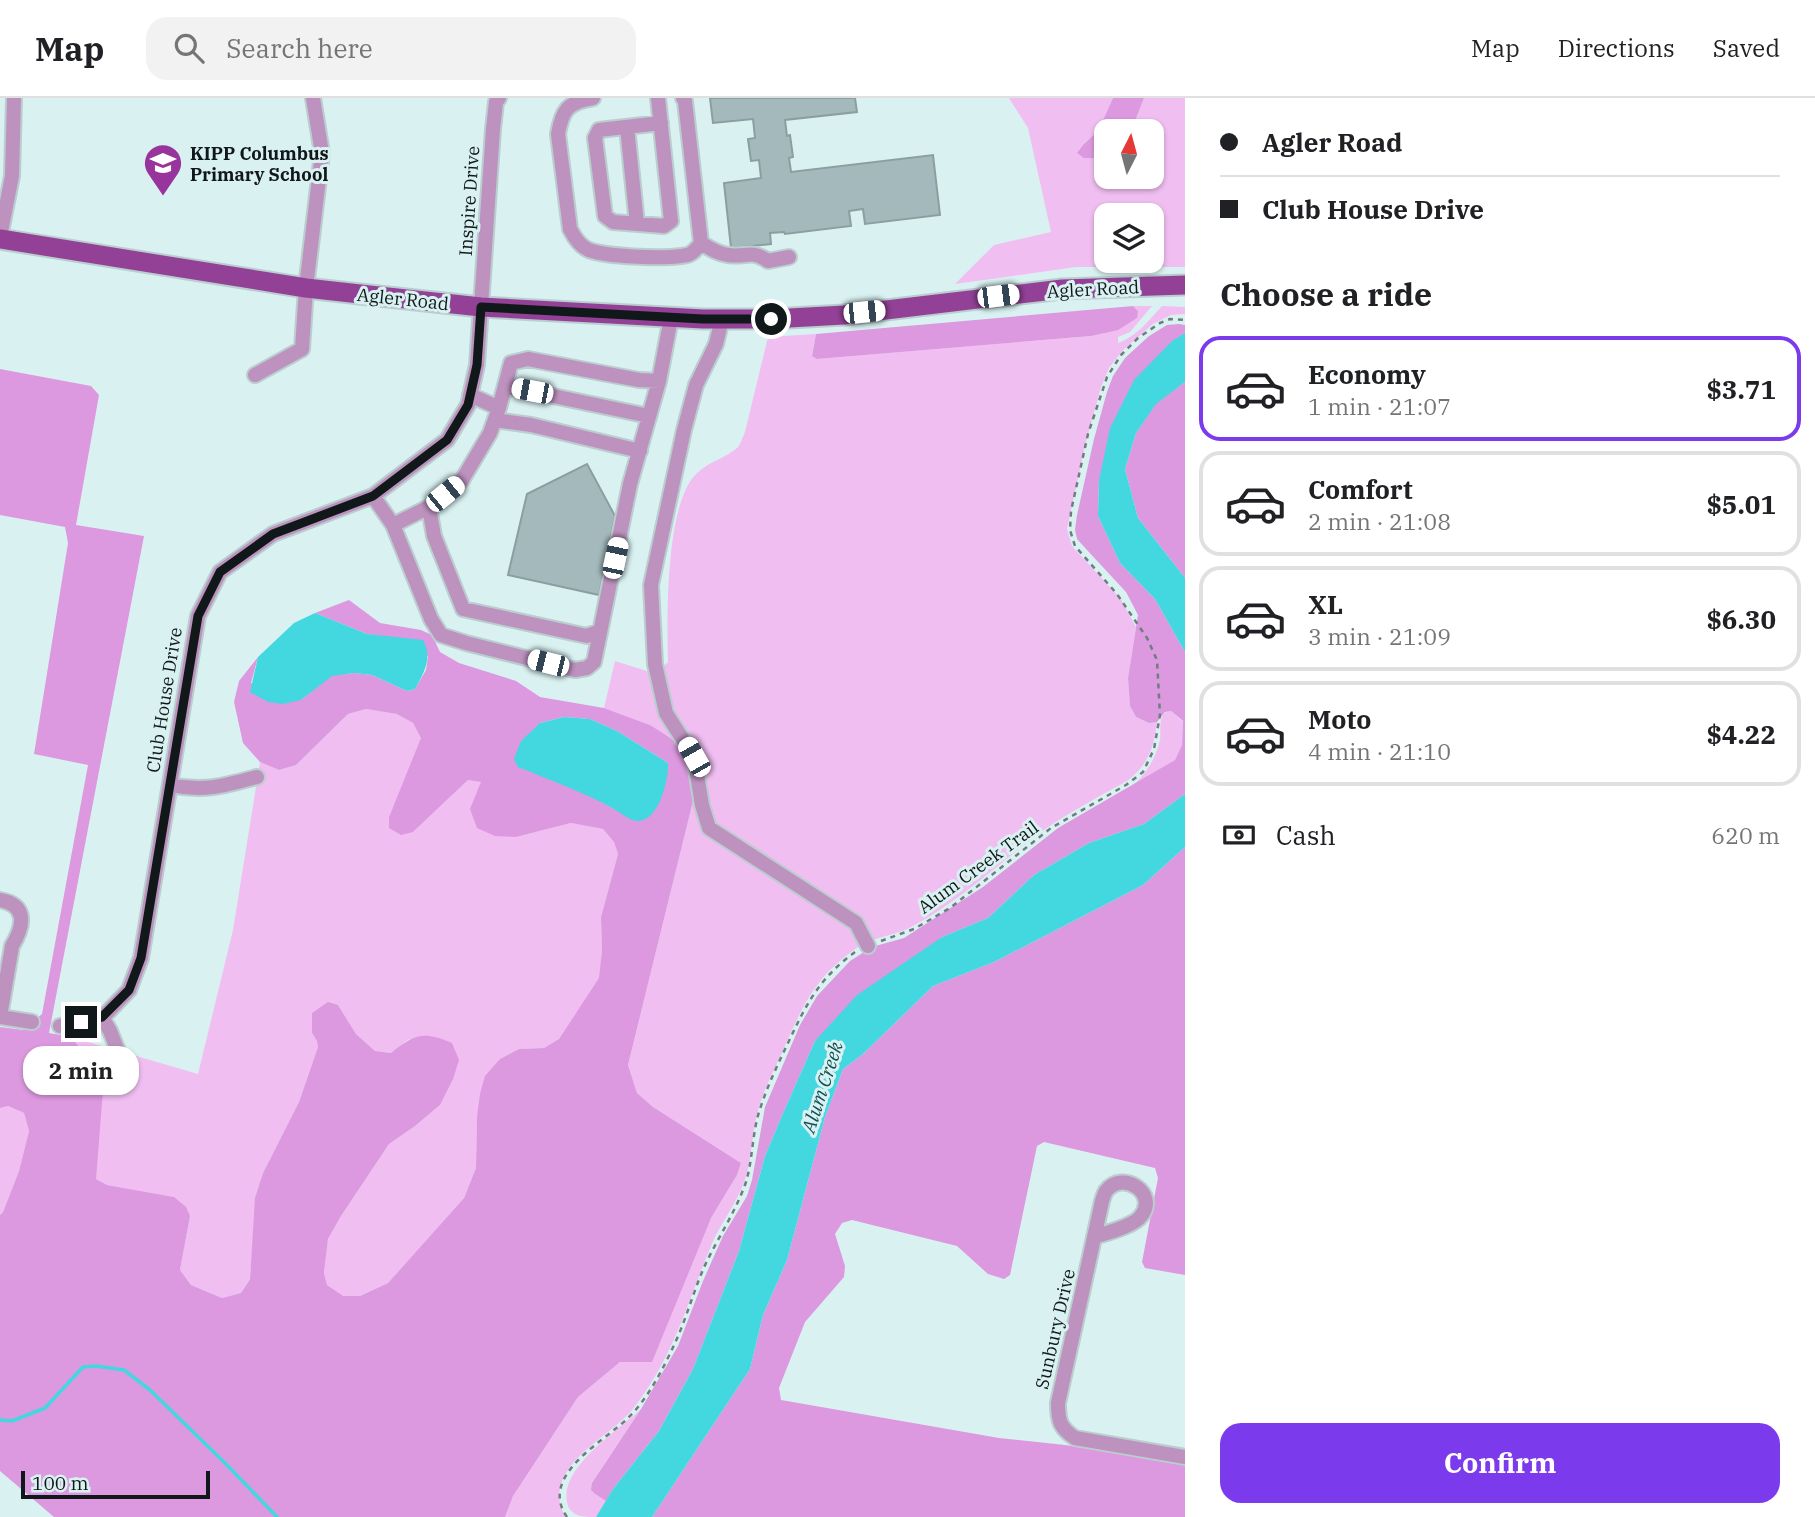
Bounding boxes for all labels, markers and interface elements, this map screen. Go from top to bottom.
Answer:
search box [146,17,636,80]
text: Map [35,27,104,70]
icon: search [170,29,208,67]
text: Search here [226,31,373,65]
text: Map [1471,32,1520,64]
text: Directions [1558,32,1675,64]
text: Saved [1713,32,1780,64]
north arrow [1094,119,1164,189]
map controls [1094,119,1164,273]
text: Agler Road [1262,125,1402,159]
school or university icon: KIPP Columbus Primary School [142,142,184,197]
place label: KIPP Columbus Primary School [190,142,329,186]
street label: Inspire Drive [454,145,484,257]
text: Club House Drive [1262,192,1484,226]
button: layers [1094,203,1164,273]
text: Choose a ride [1220,273,1432,315]
street label: Agler Road [1046,275,1140,303]
street label: Agler Road [356,283,450,315]
car [976,283,1021,309]
car [843,299,886,325]
route start [755,303,787,335]
icon: car [1224,357,1287,420]
text: Economy [1308,357,1426,391]
text: $3.71 [1706,372,1776,406]
car [510,377,555,405]
text: 1 min · 21:07 [1308,391,1451,421]
icon: car [1224,472,1287,535]
text: Comfort [1308,472,1413,506]
car [423,473,468,515]
text: $5.01 [1706,487,1776,521]
text: 2 min · 21:08 [1308,506,1451,536]
car [601,535,630,581]
icon: car [1224,587,1287,650]
text: XL [1308,587,1343,621]
text: $6.30 [1706,602,1776,636]
text: 3 min · 21:09 [1308,621,1451,651]
street label: Club House Drive [141,626,187,774]
car [526,648,571,678]
icon: car [1224,702,1287,765]
text: Moto [1308,702,1371,736]
text: $4.22 [1706,717,1776,751]
car [675,734,714,780]
text: 4 min · 21:10 [1308,736,1451,766]
street label: Alum Creek Trail [913,815,1043,919]
icon: cash [1220,816,1258,854]
text: Cash [1276,818,1336,852]
text: 620 m [1711,820,1780,850]
route end [65,1006,97,1038]
water label: Alum Creek [795,1038,848,1137]
callout: 2 min [23,1046,139,1096]
text: 2 min [49,1055,113,1085]
street label: Sunbury Drive [1030,1267,1080,1391]
button: Confirm [1220,1423,1780,1503]
scale bar [21,1468,210,1500]
text: 100 m [32,1471,89,1495]

